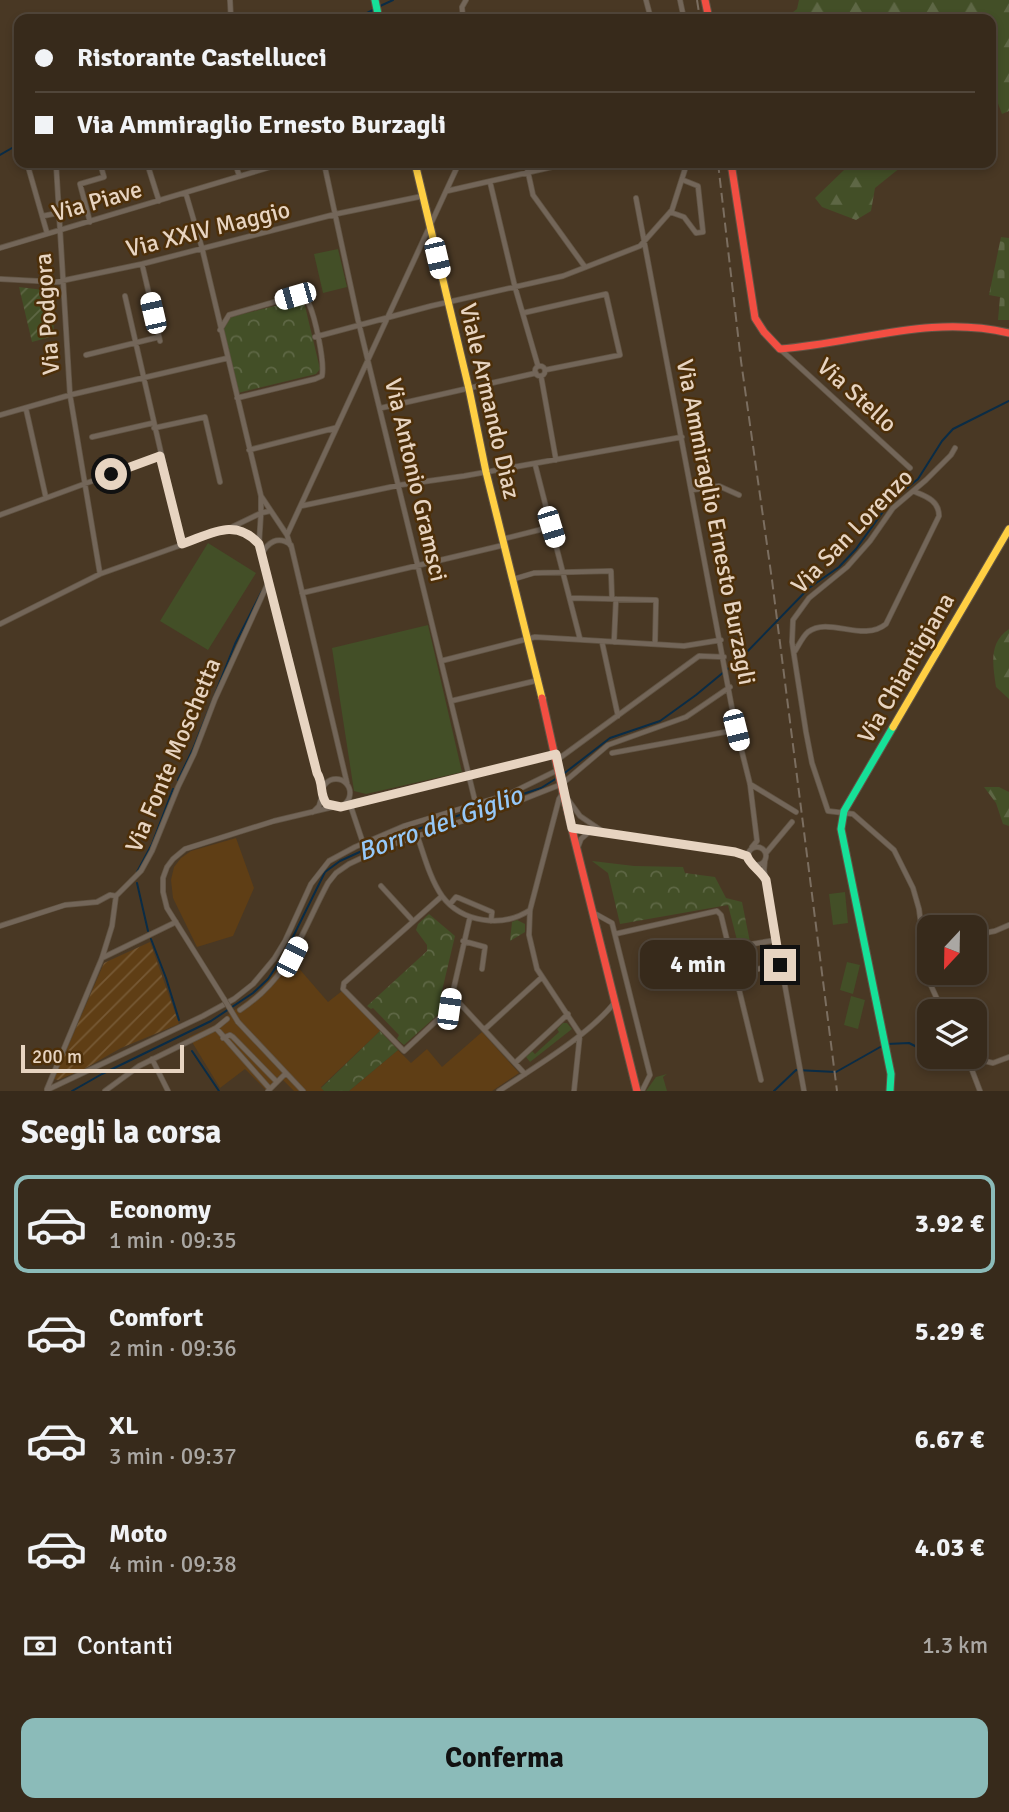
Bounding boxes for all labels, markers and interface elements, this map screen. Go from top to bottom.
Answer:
text: Ristorante Castellucci [77,42,327,74]
text: Via Ammiraglio Ernesto Burzagli [77,109,446,141]
street label: Via Piave [49,174,145,228]
street label: Via XXIV Maggio [123,194,293,264]
car [423,235,452,281]
street label: Via Podgora [28,252,66,376]
car [272,280,319,312]
car [139,290,168,336]
street label: Viale Armando Diaz [453,300,527,502]
street label: Via Stello [811,351,903,439]
street label: Via Ammiraglio Ernesto Burzagli [670,357,762,687]
street label: Via Antonio Gramsci [378,376,454,584]
route start [95,458,127,490]
street label: Via San Lorenzo [785,462,919,600]
car [535,504,568,550]
street label: Via Chiantigiana [851,587,961,749]
street label: Via Fonte Moschetta [118,653,228,857]
car [721,707,752,753]
water label: Borro del Giglio [353,779,528,869]
north arrow [917,915,987,985]
map controls [917,915,987,1069]
car [274,934,311,980]
callout: 4 min [640,940,756,990]
route end [764,949,796,981]
text: 4 min [670,950,726,979]
car [436,987,463,1031]
button: layers [917,999,987,1069]
scale bar [21,1042,184,1074]
text: 200 m [32,1045,82,1069]
text: Scegli la corsa [21,1113,222,1152]
icon: car [25,1193,88,1256]
text: Economy [109,1194,211,1226]
text: 3.92 € [915,1208,984,1240]
text: 1 min · 09:35 [109,1226,237,1255]
icon: car [25,1301,88,1364]
text: Comfort [109,1302,203,1334]
text: 5.29 € [915,1316,984,1348]
text: 2 min · 09:36 [109,1334,237,1363]
icon: car [25,1409,88,1472]
text: XL [109,1410,139,1442]
text: 6.67 € [915,1424,984,1456]
text: 3 min · 09:37 [109,1442,237,1471]
icon: car [25,1517,88,1580]
text: Moto [109,1518,167,1550]
text: 4.03 € [915,1532,984,1564]
text: 4 min · 09:38 [109,1550,237,1579]
icon: cash [21,1627,59,1665]
text: Contanti [77,1630,173,1662]
text: 1.3 km [922,1631,988,1660]
button: Conferma [21,1718,988,1798]

